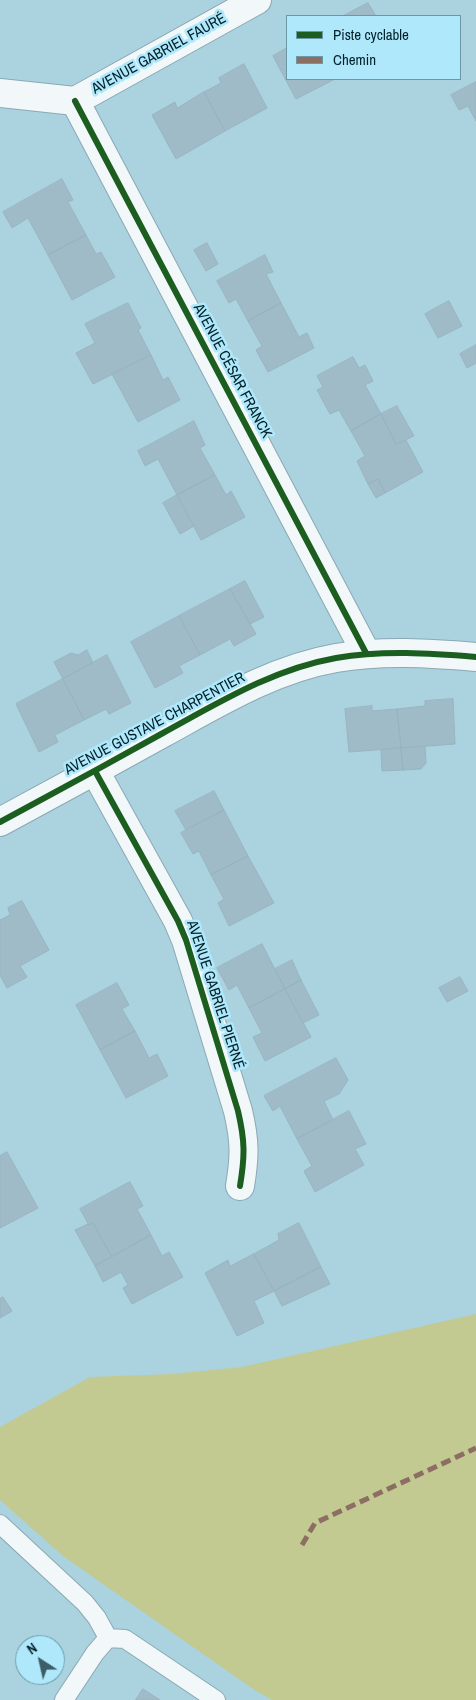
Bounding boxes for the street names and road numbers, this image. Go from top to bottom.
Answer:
street label: AVENUE GABRIEL FAURÉ [89,10,229,98]
street label: AVENUE CÉSAR FRANCK [189,301,275,441]
street label: AVENUE GUSTAVE CHARPENTIER [62,669,248,779]
street label: AVENUE GABRIEL PIERNÉ [182,918,248,1072]

